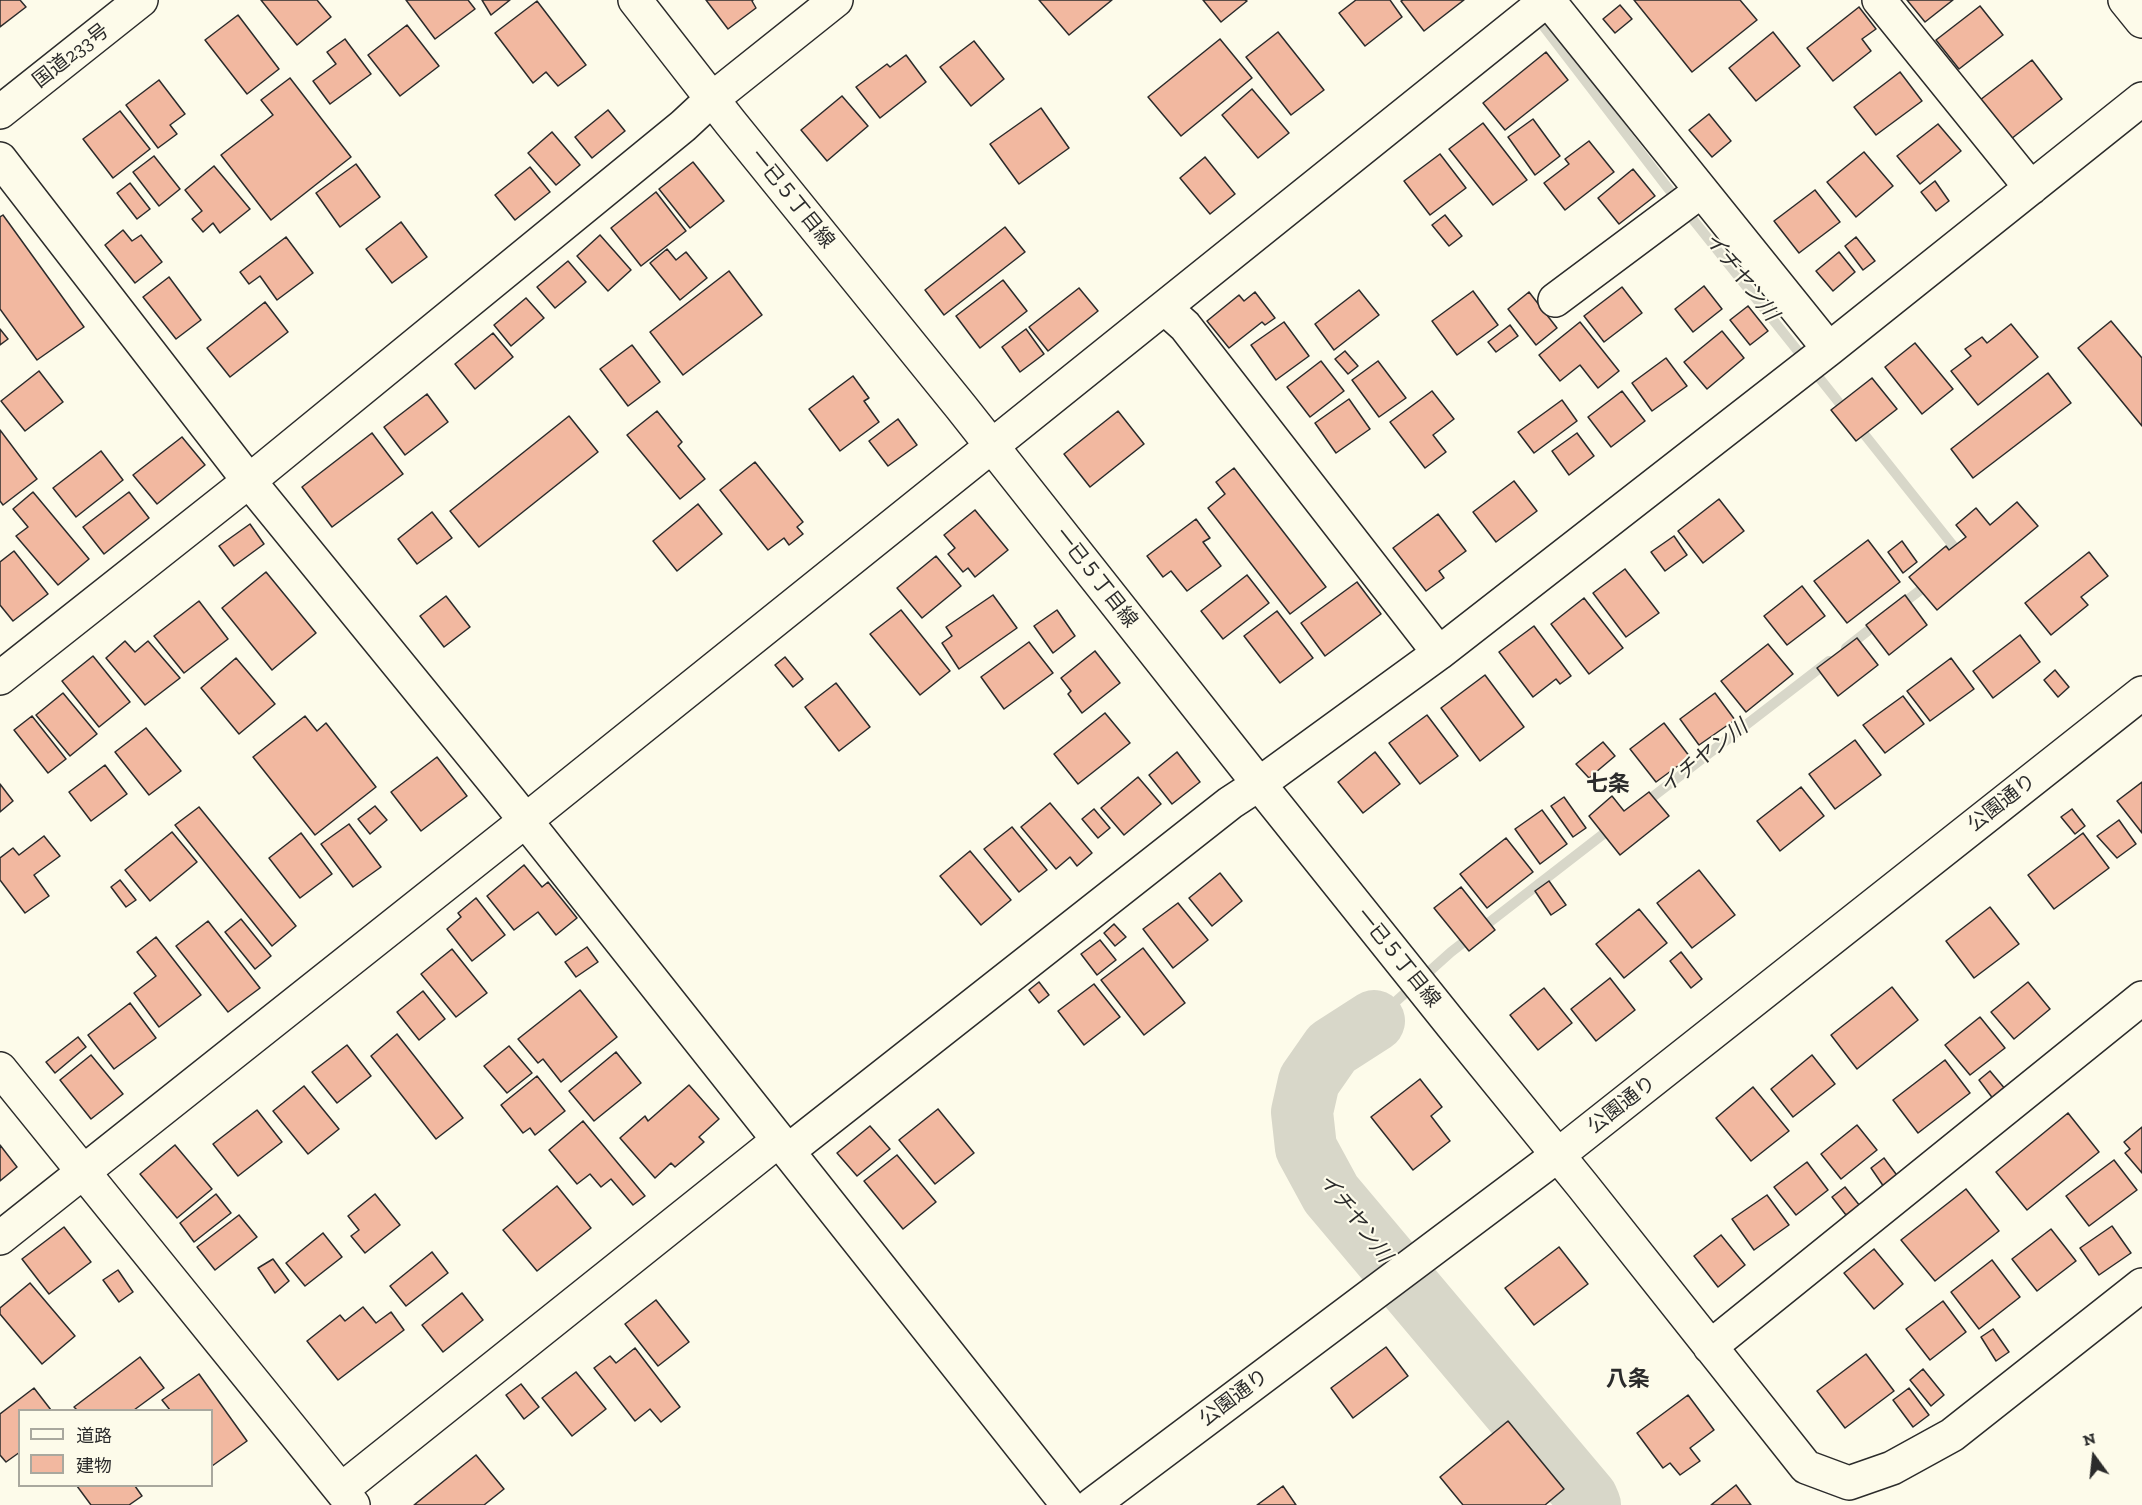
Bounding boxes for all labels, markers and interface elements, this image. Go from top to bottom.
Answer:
street label: 国道233号 [28,19,114,93]
street label: 一已５丁目線 [745,145,839,253]
water label: イチヤン川 [1699,228,1783,326]
street label: 一已５丁目線 [1050,523,1142,633]
water label: イチヤン川 [1655,715,1753,799]
street label: 公園通り [1963,769,2041,837]
district label: 七条 [1586,772,1630,798]
street label: 一已５丁目線 [1351,904,1445,1012]
street label: 公園通り [1583,1071,1661,1139]
water label: イチヤン川 [1313,1168,1397,1268]
street label: 公園通り [1195,1364,1273,1432]
district label: 八条 [1606,1367,1650,1393]
legend [18,1409,213,1487]
text: 道路 [76,1425,112,1447]
north arrow [2064,1427,2124,1487]
text: N [2081,1428,2098,1450]
text: 建物 [76,1455,112,1477]

